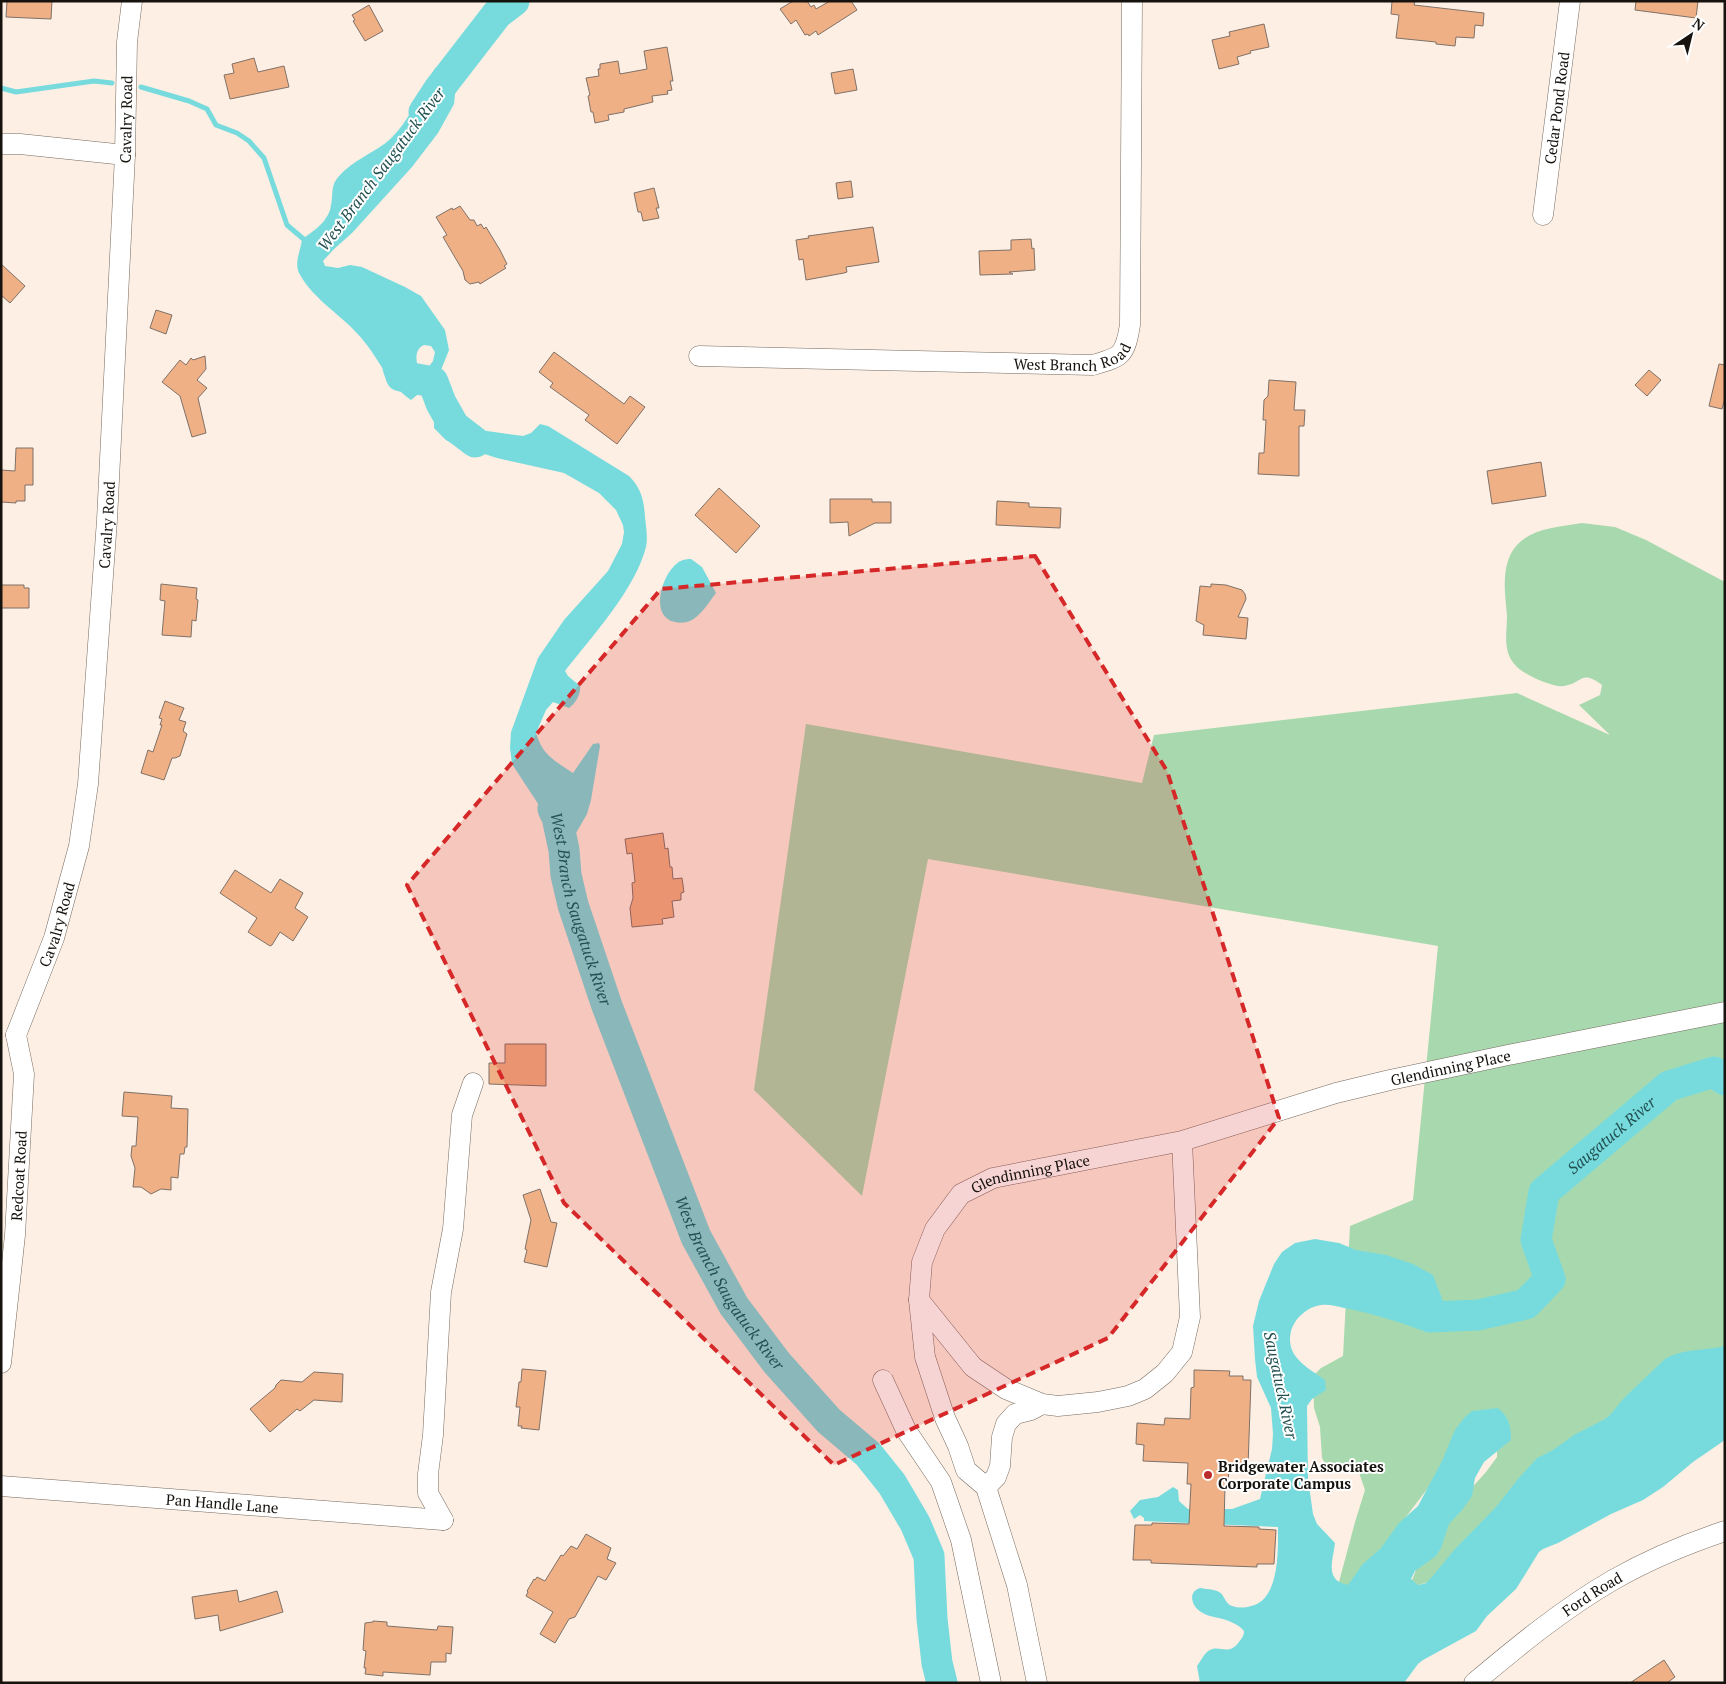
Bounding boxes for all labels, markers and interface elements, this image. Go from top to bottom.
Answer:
north arrow [1666,10,1716,60]
text: N [1689,13,1709,35]
street label: Cedar Pond Road [1540,50,1574,165]
street label: Cavalry Road [115,75,136,164]
water label: West Branch Saugatuck River [312,82,450,255]
street label: West Branch Road [1013,340,1135,375]
street label: Cavalry Road [94,481,119,569]
water label: West Branch Saugatuck River [545,810,617,1009]
street label: Cavalry Road [34,880,79,970]
street label: Glendinning Place [1389,1045,1512,1090]
water label: Saugatuck River [1562,1091,1661,1179]
street label: Redcoat Road [6,1130,31,1222]
street label: Glendinning Place [967,1149,1092,1198]
water label: West Branch Saugatuck River [670,1192,790,1375]
water label: Saugatuck River [1259,1329,1303,1442]
place label: Bridgewater Associates Corporate Campus [1218,1456,1384,1493]
marker: Bridgewater Associates Corporate Campus [1202,1469,1214,1481]
street label: Pan Handle Lane [165,1489,279,1517]
street label: Ford Road [1558,1567,1625,1620]

